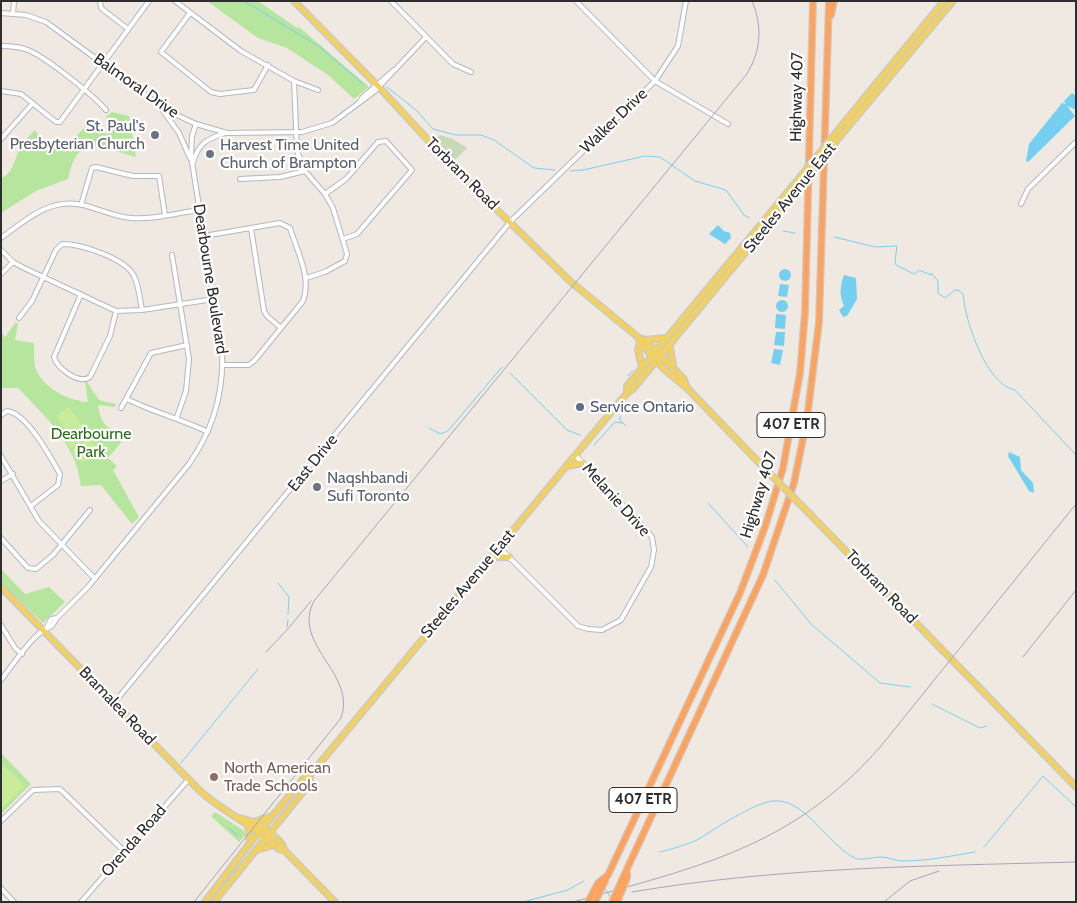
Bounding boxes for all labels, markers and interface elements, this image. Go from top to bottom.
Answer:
street label: Balmoral Drive [90,50,182,122]
street label: Highway 407 [787,52,807,142]
street label: Walker Drive [577,84,651,158]
place label: St. Paul's Presbyterian Church [10,116,145,154]
marker: St. Paul's Presbyterian Church [149,129,161,141]
street label: Torbram Road [422,134,502,214]
place label: Harvest Time United Church of Brampton [220,135,359,173]
street label: Steeles Avenue East [740,139,840,257]
marker: Harvest Time United Church of Brampton [204,148,216,160]
street label: Dearbourne Boulevard [189,202,231,356]
place label: Service Ontario [590,397,694,417]
marker: Service Ontario [574,401,586,413]
road number: 407 ETR [757,412,825,438]
park label: Dearbourne Park [51,424,131,462]
street label: East Drive [284,431,342,495]
street label: Highway 407 [737,449,781,541]
street label: Melanie Drive [578,459,654,541]
place label: Naqshbandi Sufi Toronto [327,468,410,506]
marker: Naqshbandi Sufi Toronto [311,481,323,493]
street label: Steeles Avenue East [417,526,519,642]
street label: Torbram Road [841,546,921,628]
street label: Bramalea Road [75,663,159,749]
place label: North American Trade Schools [224,758,331,796]
marker: North American Trade Schools [208,771,220,783]
road number: 407 ETR [609,788,677,812]
street label: Orenda Road [98,801,170,881]

